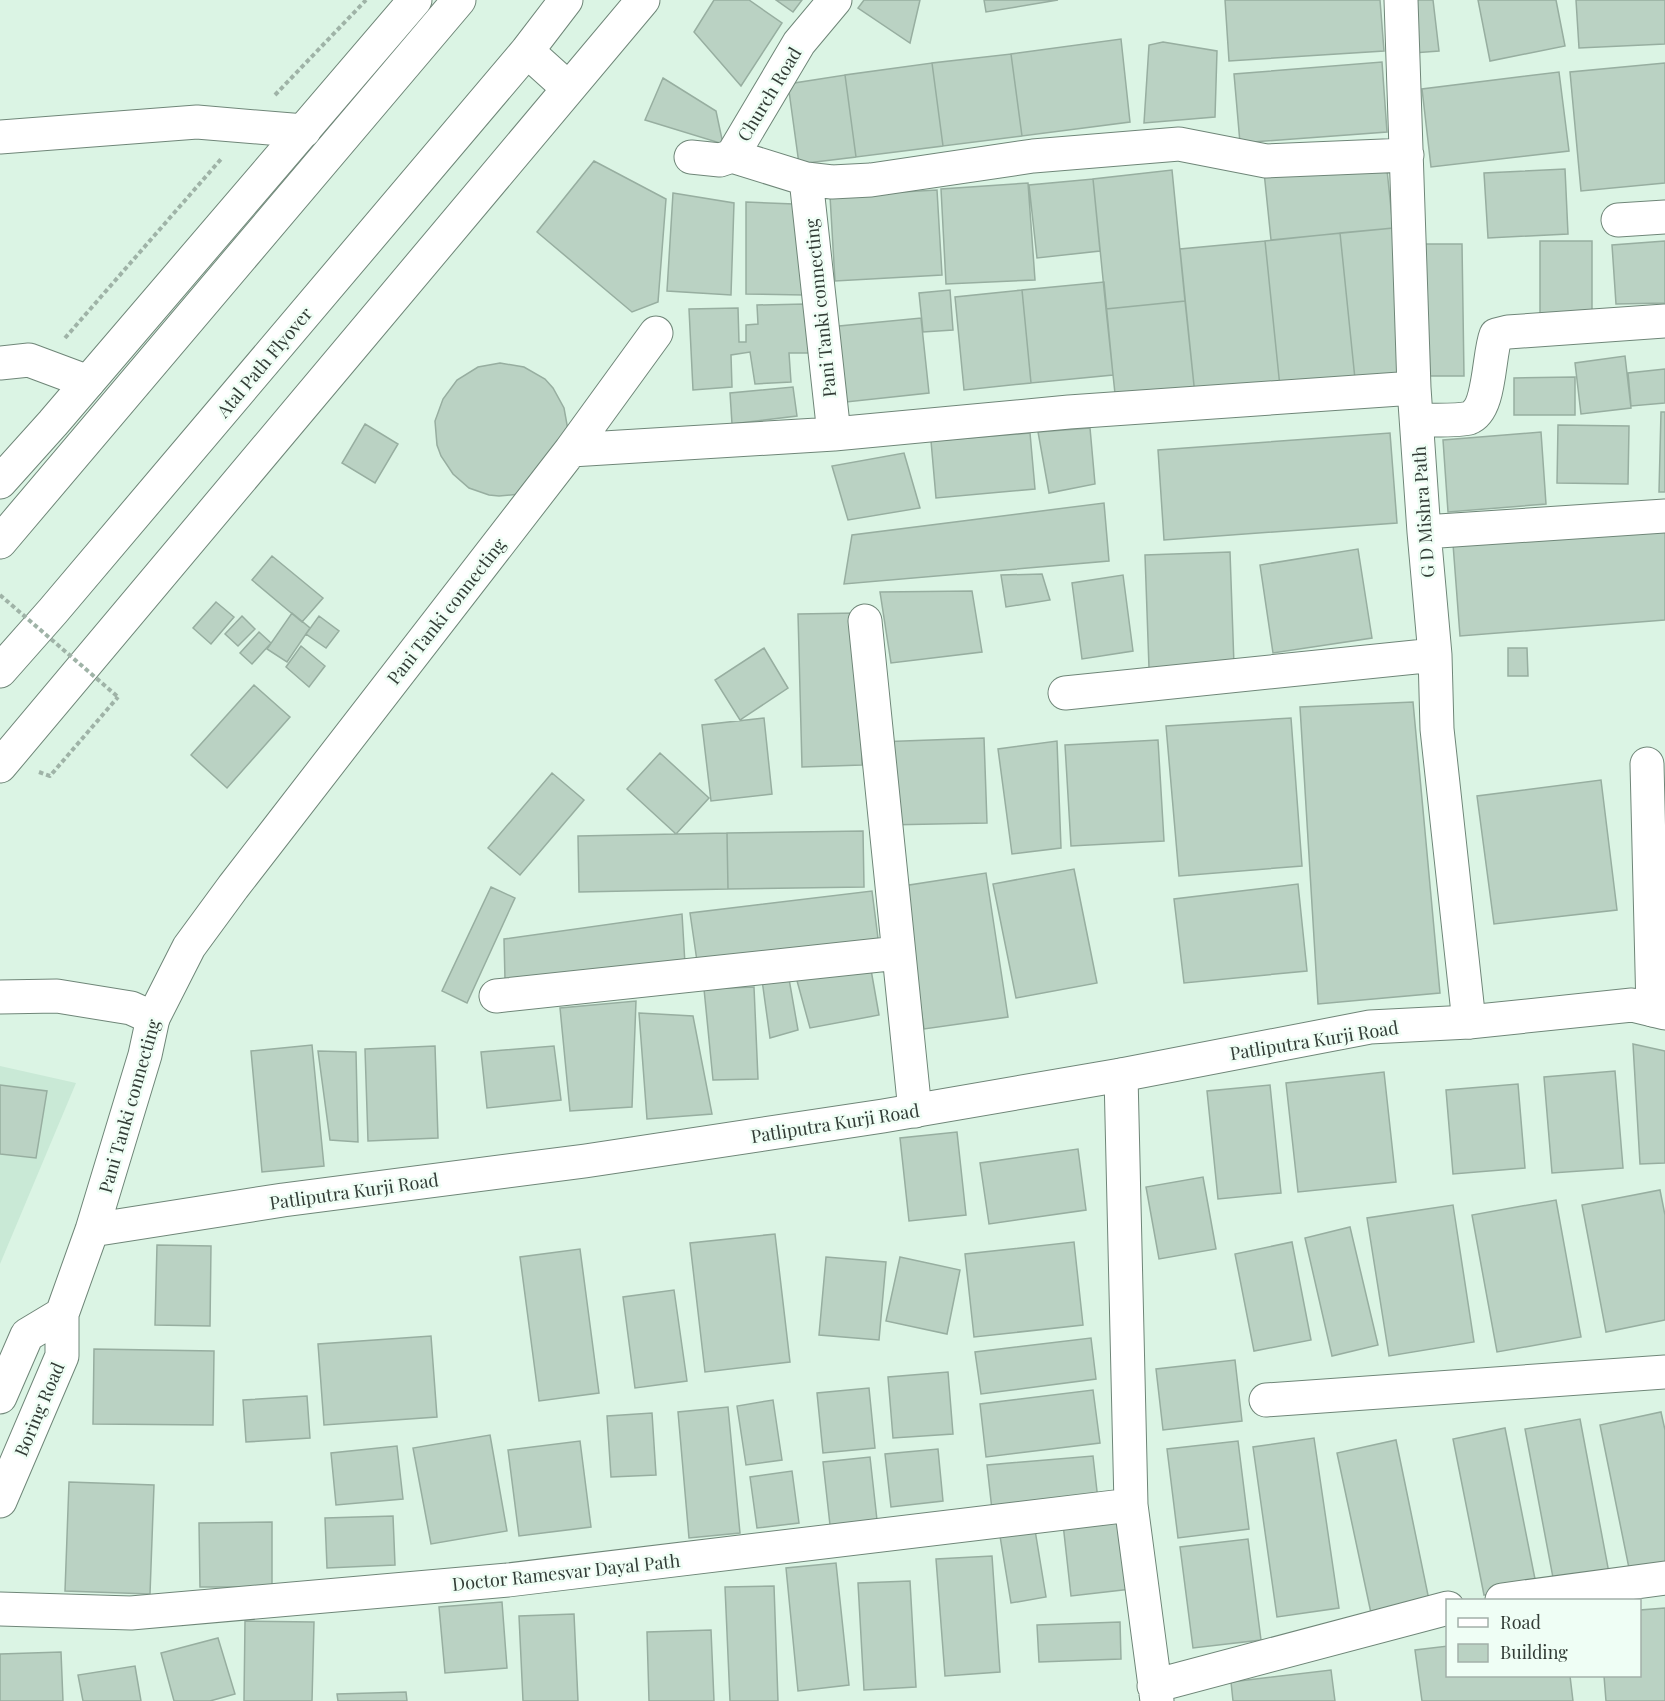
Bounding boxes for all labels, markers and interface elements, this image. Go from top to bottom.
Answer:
street label: Church Road [731,42,807,146]
street label: Pani Tanki connecting [799,217,841,398]
street label: Atal Path Flyover [210,302,317,423]
street label: G D Mishra Path [1406,445,1440,579]
street label: Pani Tanki connecting [381,533,511,689]
street label: Patliputra Kurji Road [1228,1015,1401,1065]
street label: Pani Tanki connecting [93,1016,165,1196]
street label: Patliputra Kurji Road [749,1098,922,1148]
street label: Patliputra Kurji Road [268,1167,441,1215]
street label: Boring Road [8,1358,70,1460]
street label: Doctor Ramesvar Dayal Path [451,1548,682,1596]
legend [1446,1599,1641,1677]
text: Road [1500,1610,1541,1634]
text: Building [1500,1640,1568,1664]

